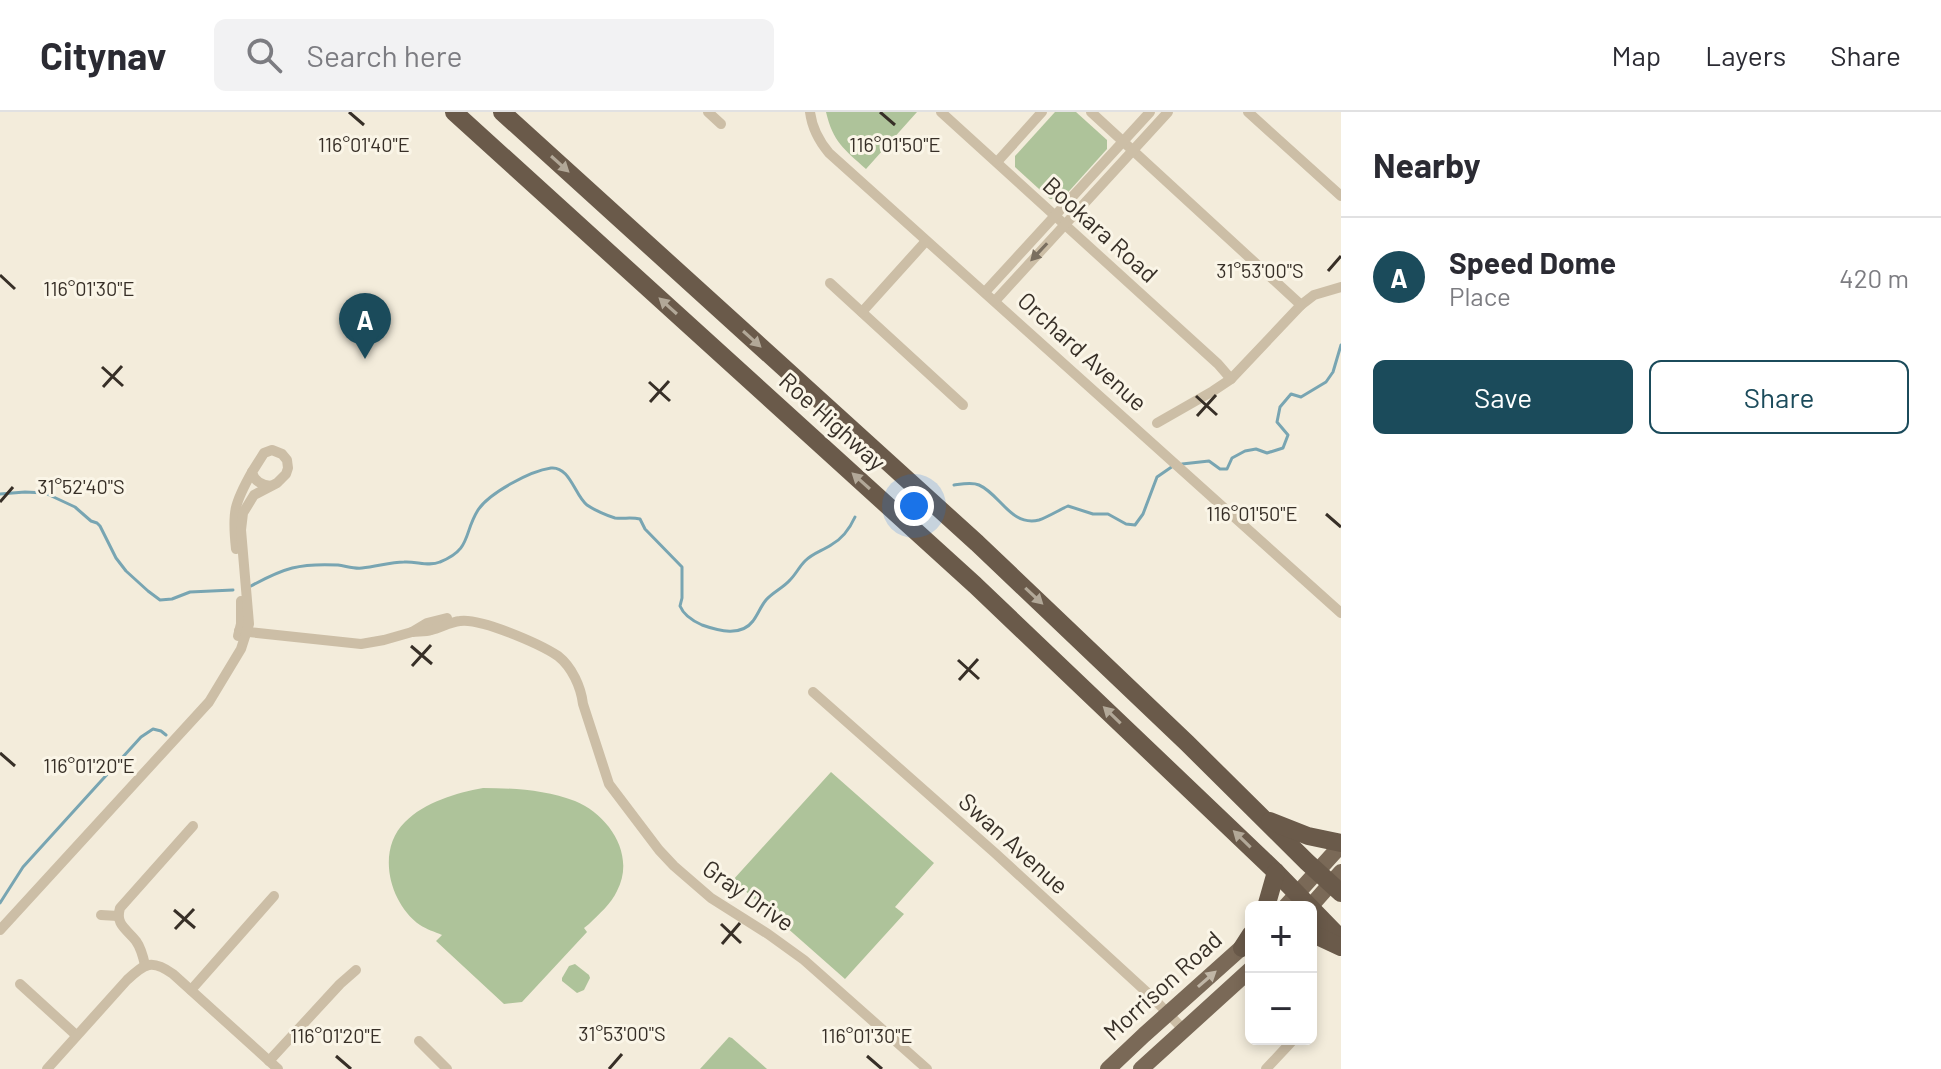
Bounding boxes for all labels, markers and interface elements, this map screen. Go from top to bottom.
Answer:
search box [214,19,774,91]
text: Citynav [40,32,166,78]
icon: search [242,33,286,77]
text: Search here [306,37,462,73]
text: Map [1611,38,1661,72]
text: Layers [1705,38,1786,72]
text: Share [1830,38,1901,72]
text: 116°01'40"E [318,132,410,156]
text: 116°01'50"E [849,132,941,156]
text: Nearby [1373,144,1481,185]
one-way arrow [550,155,569,173]
street label: Bookara Road [1038,170,1164,288]
one-way arrow [1031,243,1049,262]
text: Speed Dome [1449,244,1616,280]
text: 31°53'00"S [1216,258,1304,282]
text: A [1390,262,1408,293]
text: 420 m [1839,262,1909,293]
text: 116°01'30"E [43,276,135,300]
text: Place [1449,280,1511,311]
street label: Orchard Avenue [1012,285,1154,417]
pin: A [339,293,391,359]
one-way arrow [658,297,678,315]
one-way arrow [743,330,762,348]
button: Save [1373,360,1633,434]
button: Share [1649,360,1909,434]
street label: Roe Highway [774,366,892,476]
one-way arrow [851,472,870,490]
text: 31°52'40"S [37,474,125,498]
your location [894,486,934,526]
text: 116°01'50"E [1206,501,1298,525]
one-way arrow [1024,587,1043,605]
one-way arrow [1103,707,1122,725]
text: 116°01'20"E [43,753,135,777]
street label: Swan Avenue [953,786,1075,900]
one-way arrow [1233,831,1252,849]
street label: Gray Drive [698,853,800,937]
map controls [1245,901,1317,1045]
button: + [1245,901,1317,973]
street label: Morrison Road [1097,924,1227,1046]
one-way arrow [1197,971,1217,988]
button: − [1245,973,1317,1045]
text: 31°53'00"S [578,1021,666,1045]
text: 116°01'20"E [290,1023,382,1047]
text: 116°01'30"E [821,1023,913,1047]

